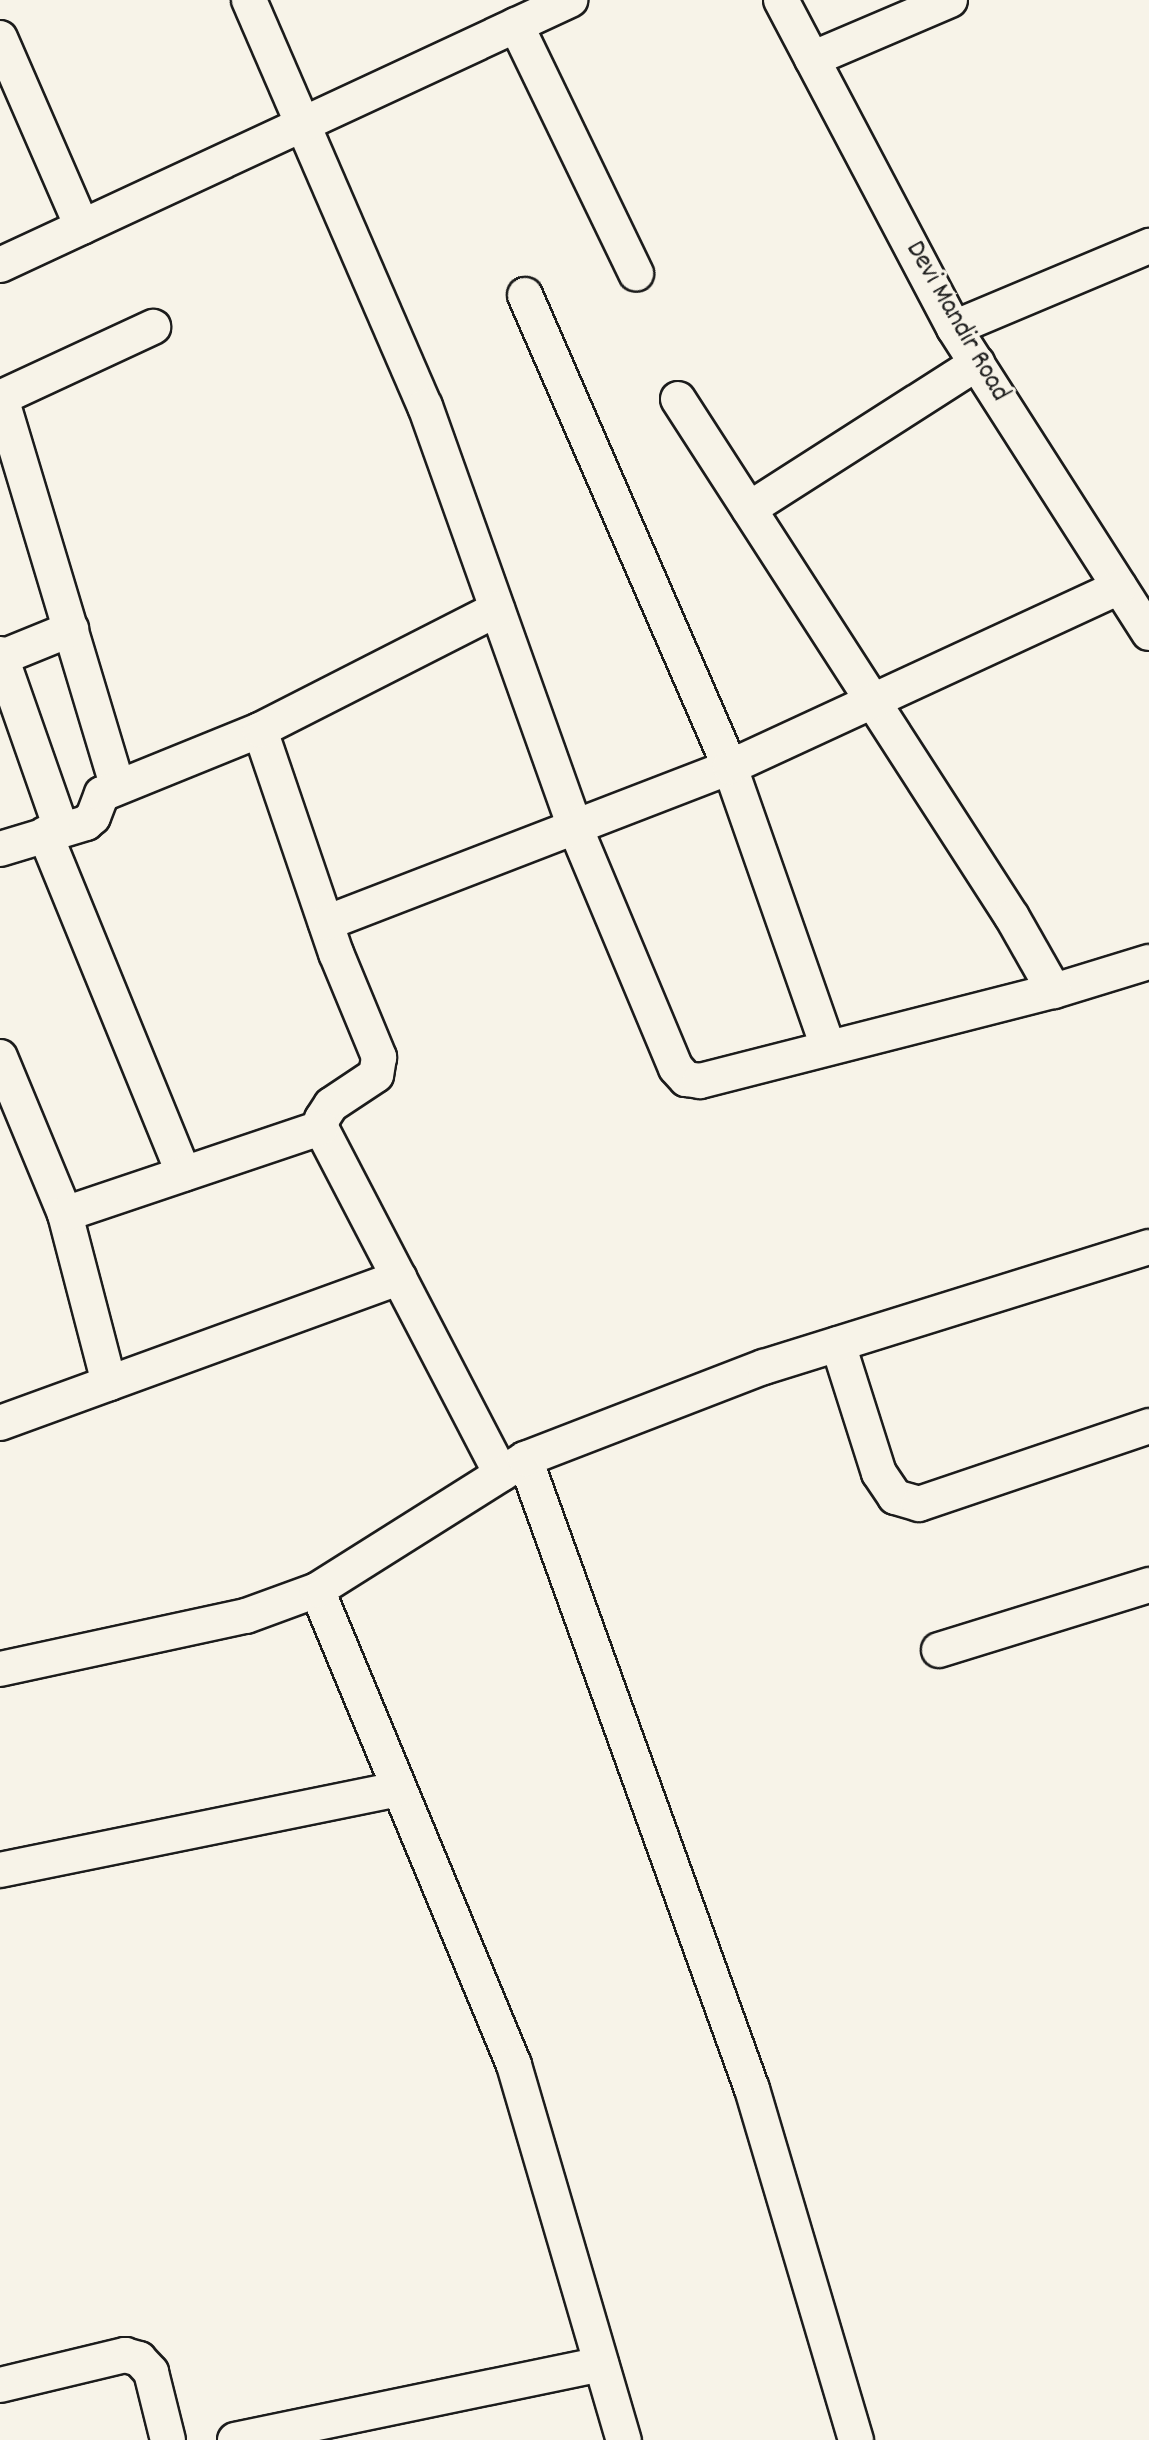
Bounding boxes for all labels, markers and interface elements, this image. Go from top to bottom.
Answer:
street label: Devi Mandir Road [896,236,1016,408]

